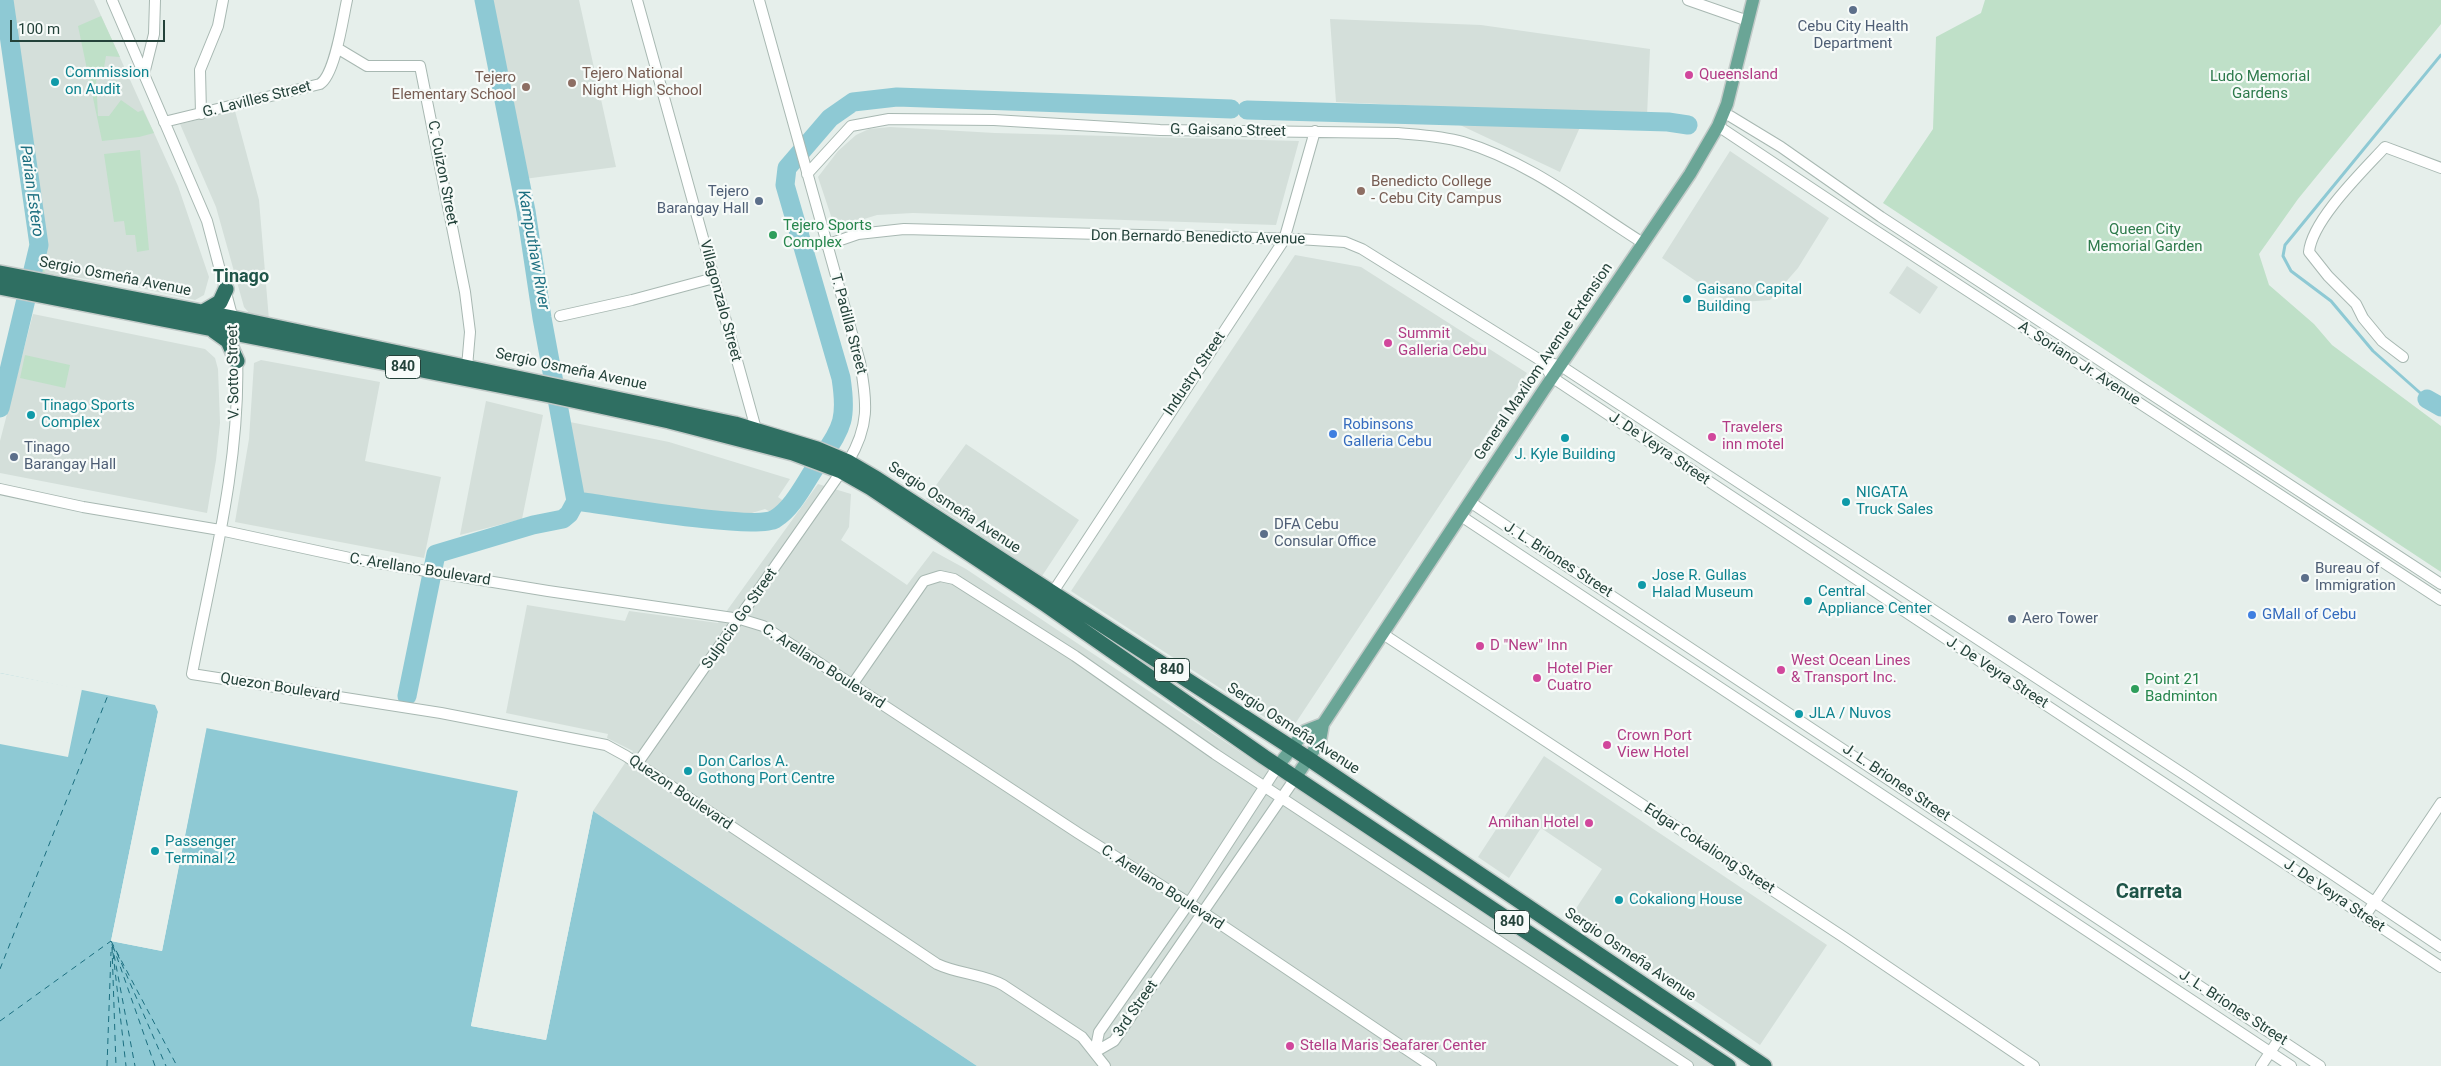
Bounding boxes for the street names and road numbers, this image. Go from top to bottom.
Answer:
street label: G. Lavilles Street [201,78,313,122]
street label: C. Cuizon Street [423,119,461,227]
street label: G. Gaisano Street [1170,121,1286,141]
street label: Don Bernardo Benedicto Avenue [1091,227,1305,249]
street label: Villagonzalo Street [695,238,745,364]
street label: Sergio Osmeña Avenue [37,253,193,301]
street label: General Maxilom Avenue Extension [1471,260,1617,464]
street label: T. Padilla Street [826,272,870,376]
street label: A. Soriano Jr. Avenue [2015,318,2143,410]
street label: V. Sotto Street [224,325,244,419]
street label: Industry Street [1160,329,1230,419]
street label: Sergio Osmeña Avenue [494,345,648,395]
road number: 840 [386,356,420,378]
street label: J. De Veyra Street [1605,409,1713,489]
street label: Sergio Osmeña Avenue [884,458,1024,558]
street label: J. L. Briones Street [1500,518,1616,602]
street label: C. Arellano Boulevard [348,550,492,590]
street label: Sulpicio Go Street [699,565,781,673]
street label: C. Arellano Boulevard [758,621,888,713]
street label: J. De Veyra Street [1943,633,2051,713]
road number: 840 [1154,658,1190,682]
street label: Quezon Boulevard [219,670,341,706]
street label: Sergio Osmeña Avenue [1223,679,1363,779]
street label: J. L. Briones Street [1839,740,1953,826]
street label: Quezon Boulevard [625,752,735,834]
street label: Edgar Cokaliong Street [1640,800,1778,898]
street label: C. Arellano Boulevard [1097,842,1227,934]
street label: J. De Veyra Street [2280,856,2388,936]
street label: Sergio Osmeña Avenue [1561,904,1699,1006]
road number: 840 [1494,910,1530,934]
street label: J. L. Briones Street [2175,966,2291,1050]
street label: 3rd Street [1110,977,1162,1041]

